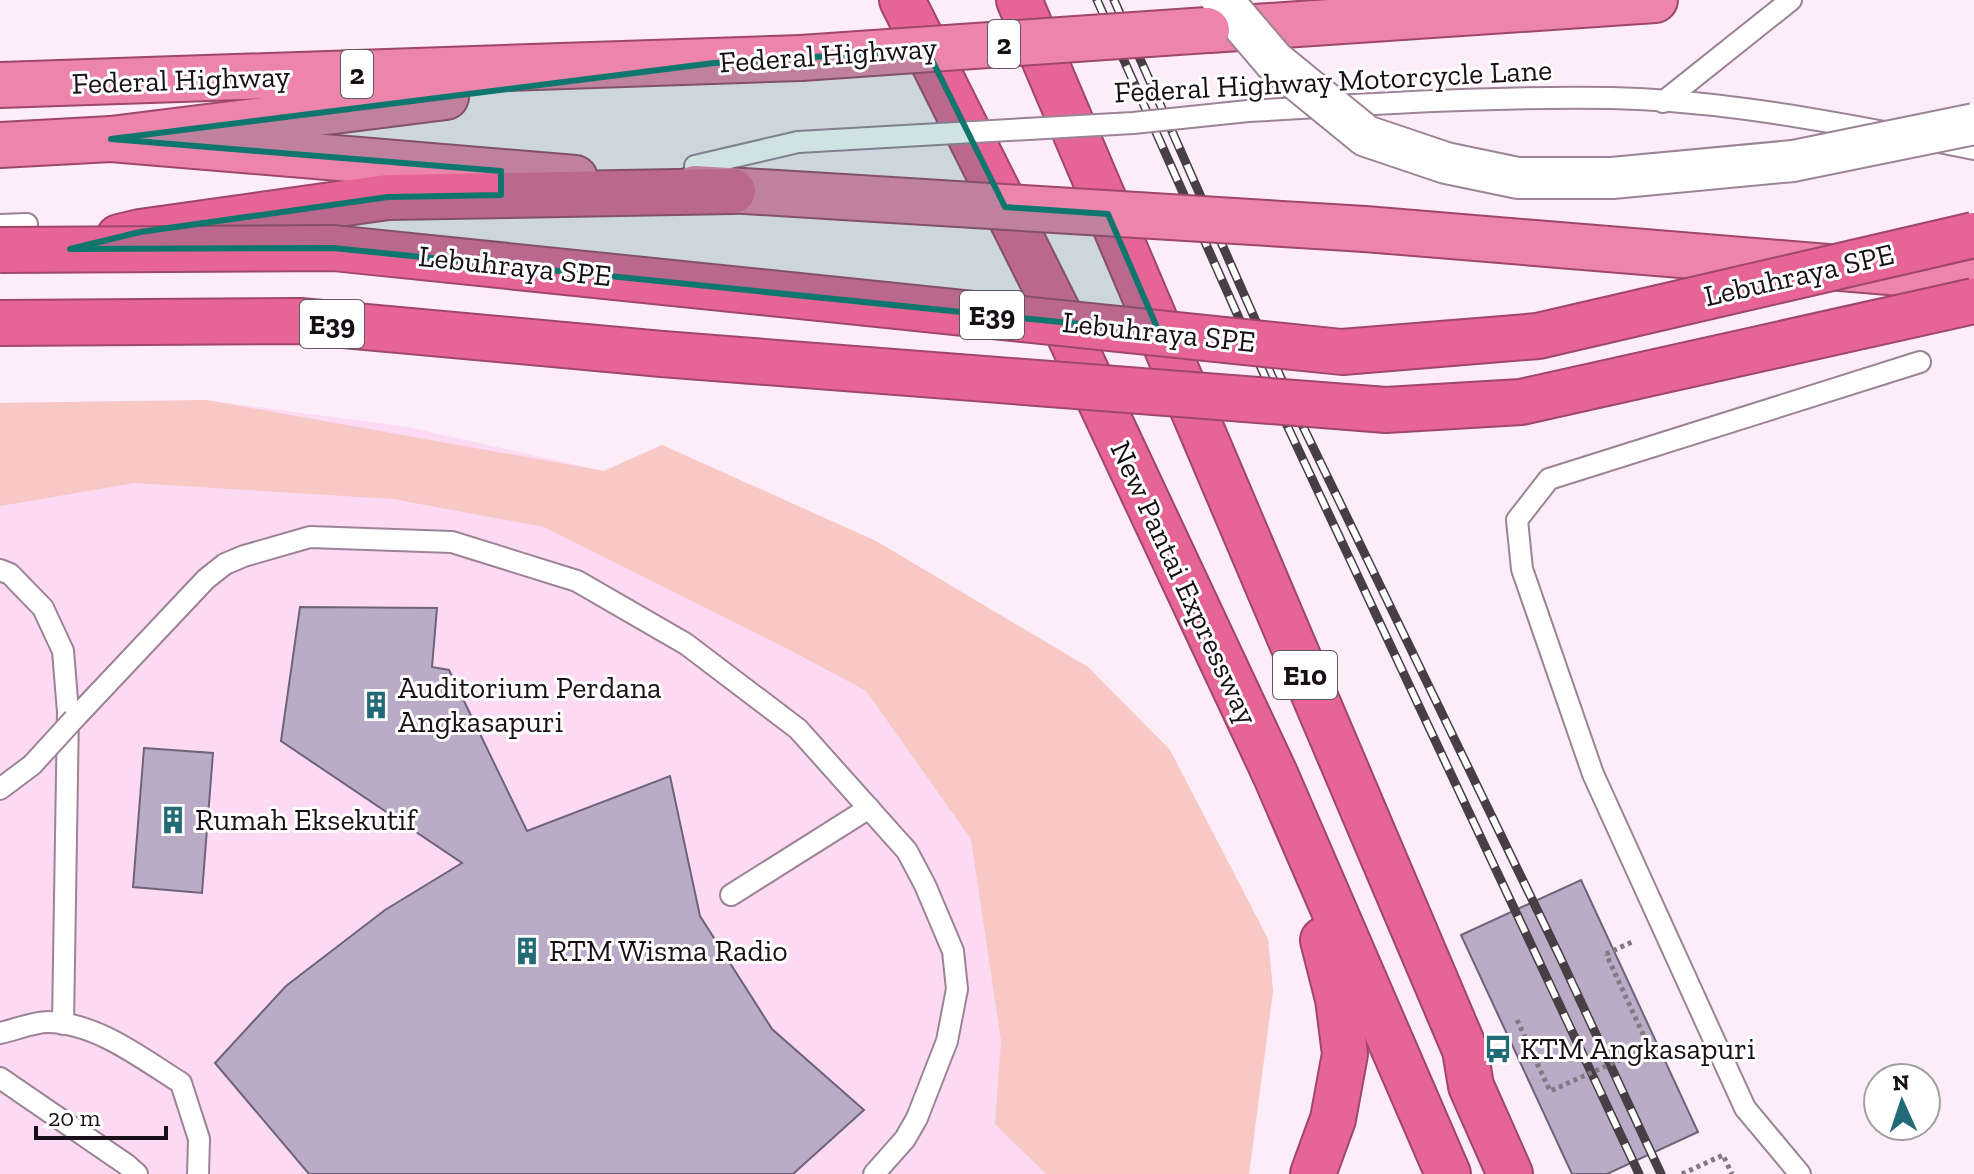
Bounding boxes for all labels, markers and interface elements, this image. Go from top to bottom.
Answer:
road number: 2 [988,20,1020,68]
street label: Federal Highway [718,29,939,81]
road number: 2 [341,50,373,98]
street label: Federal Highway Motorcycle Lane [1113,52,1553,110]
street label: Federal Highway [71,58,292,102]
street label: Lebuhraya SPE [1701,236,1897,314]
street label: Lebuhraya SPE [417,238,613,294]
road number: E39 [960,291,1024,339]
road number: E39 [300,300,364,348]
street label: Lebuhraya SPE [1061,304,1257,360]
street label: New Pantai Expressway [1102,436,1266,731]
road number: E10 [1273,651,1337,699]
place label: Auditorium Perdana Angkasapuri [398,670,662,740]
building icon: Auditorium Perdana Angkasapuri [361,690,391,720]
place label: Rumah Eksekutif [195,802,418,838]
building icon: Rumah Eksekutif [158,805,188,835]
place label: RTM Wisma Radio [549,933,788,969]
building icon: RTM Wisma Radio [512,936,542,966]
place label: KTM Angkasapuri [1520,1031,1755,1067]
bus stop icon: KTM Angkasapuri [1483,1034,1513,1064]
north arrow [1862,1062,1942,1142]
text: N [1892,1069,1910,1096]
scale bar [36,1090,166,1140]
text: 20 m [48,1103,101,1132]

